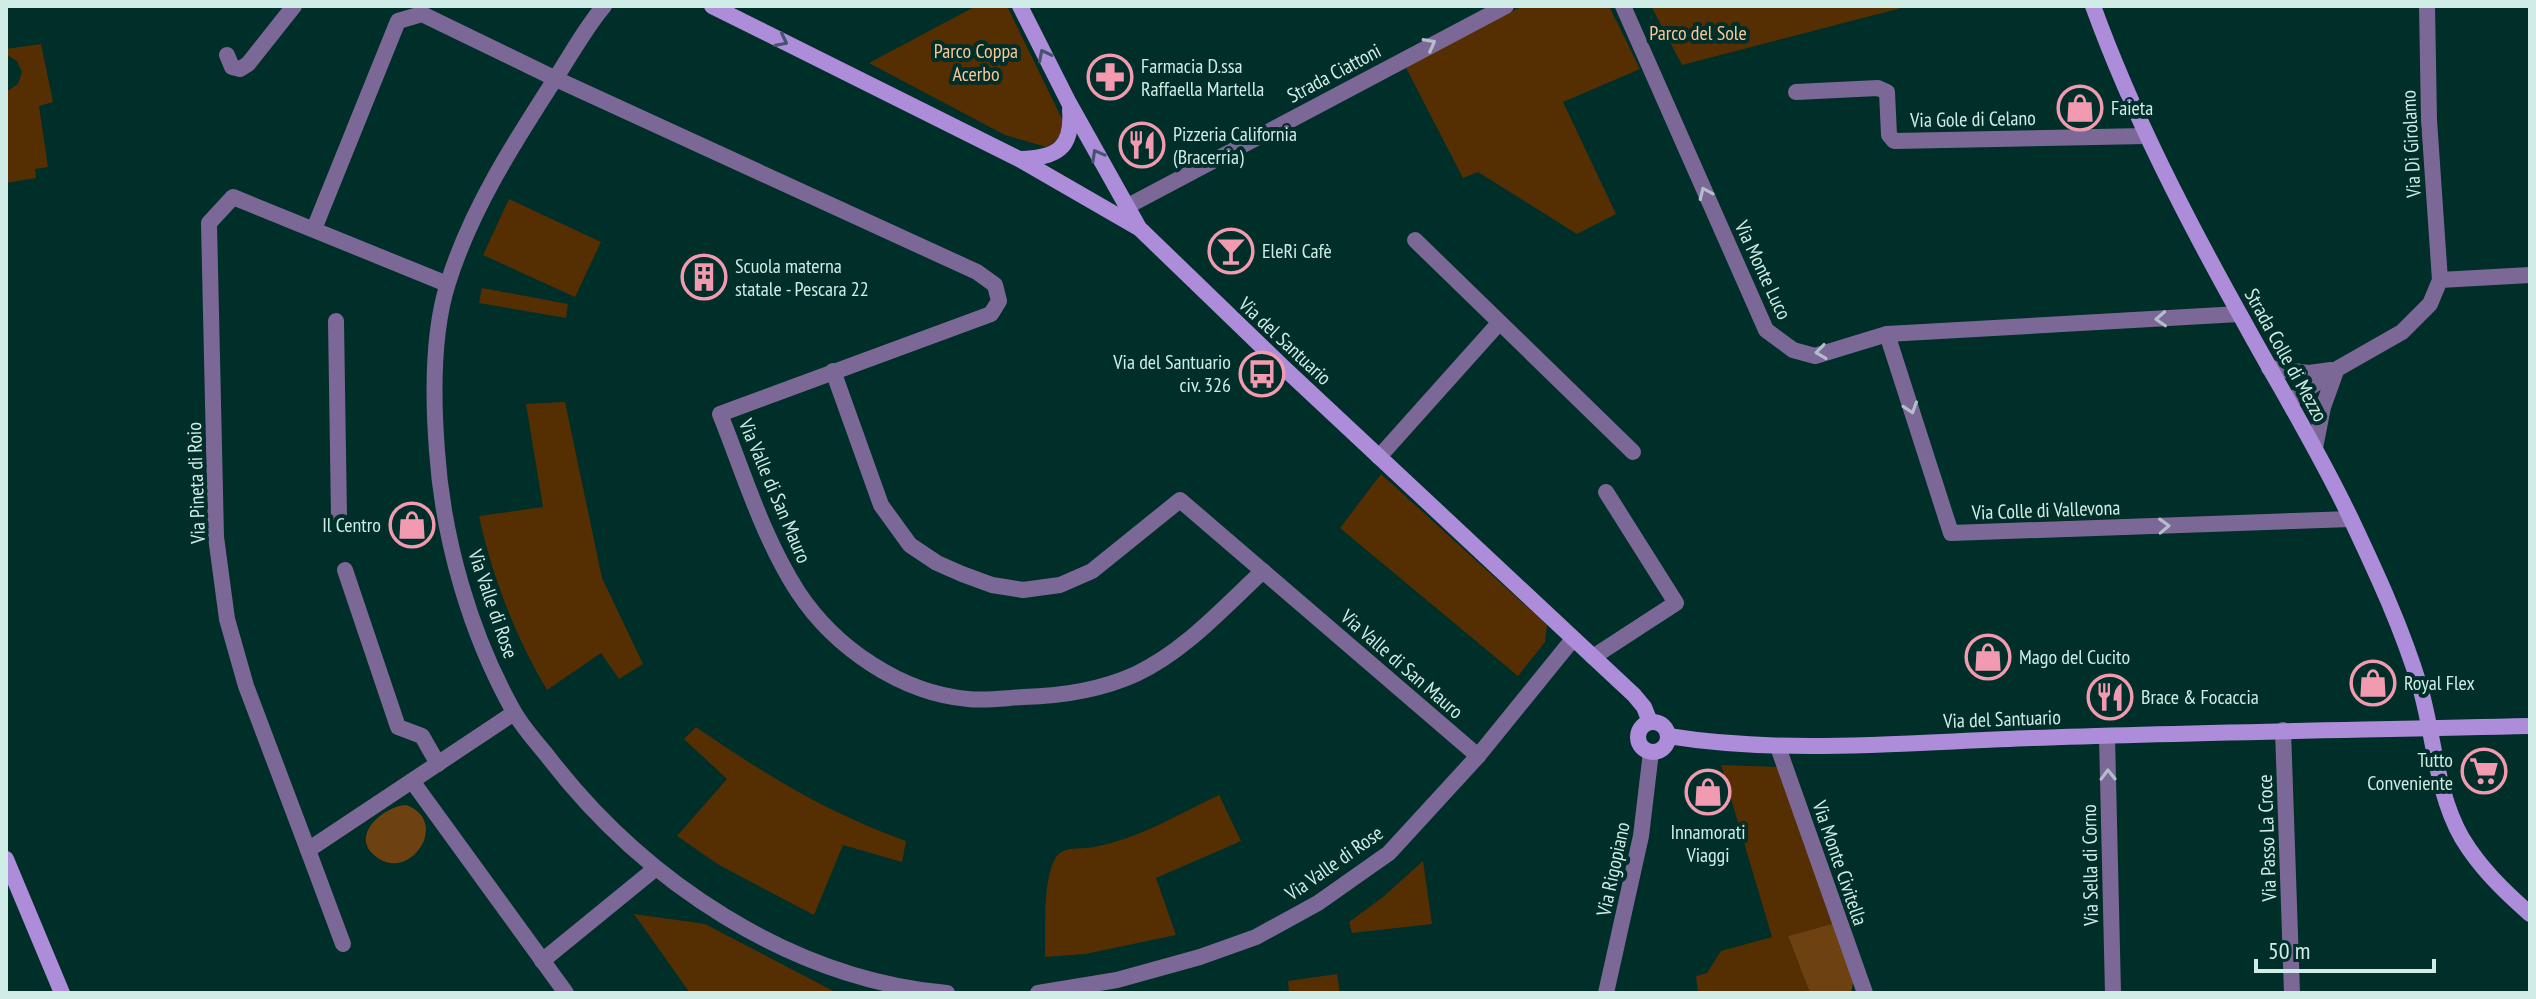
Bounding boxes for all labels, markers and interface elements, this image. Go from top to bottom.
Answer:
park label: Parco del Sole [1649,20,1747,46]
one-way arrow [774,31,788,47]
street label: Strada Ciattoni [1283,37,1385,109]
park label: Parco Coppa Acerbo [934,38,1018,87]
one-way arrow [1422,39,1436,54]
one-way arrow [1039,48,1054,63]
pharmacy icon: Farmacia D.ssa Raffaella Martella [1086,53,1134,101]
place label: Farmacia D.ssa Raffaella Martella [1141,53,1264,102]
shop icon: Faieta [2056,84,2104,132]
street label: Via Di Girolamo [2395,90,2427,199]
place label: Faieta [2111,95,2153,121]
street label: Via Gole di Celano [1909,105,2036,133]
restaurant icon: Pizzeria California (Bracerria) [1118,121,1166,169]
place label: Pizzeria California (Bracerria) [1173,121,1297,170]
one-way arrow [1092,149,1107,163]
one-way arrow [1699,187,1715,201]
street label: Via Monte Luco [1728,216,1797,324]
bar icon: EleRi Cafè [1207,227,1255,275]
place label: EleRi Cafè [1262,238,1332,264]
building icon: Scuola materna statale - Pescara 22 [680,253,728,301]
place label: Scuola materna statale - Pescara 22 [735,253,869,302]
street label: Strada Colle di Mezzo [2239,284,2333,426]
street label: Via del Santuario [1232,291,1337,391]
one-way arrow [2154,310,2167,327]
one-way arrow [1814,343,1827,360]
place label: Via del Santuario civ. 326 [1112,349,1231,398]
bus stop icon: Via del Santuario civ. 326 [1238,350,1286,398]
one-way arrow [1902,401,1918,414]
street label: Via Valle di San Mauro [733,414,817,567]
street label: Via Pineta di Roio [181,422,211,545]
street label: Via Colle di Vallevona [1970,494,2121,526]
shop icon: Il Centro [388,501,436,549]
place label: Il Centro [322,512,381,538]
one-way arrow [2158,517,2171,534]
street label: Via Valle di Rose [462,545,524,662]
street label: Via Valle di San Mauro [1335,603,1469,724]
shop icon: Mago del Cucito [1964,633,2012,681]
place label: Mago del Cucito [2019,644,2130,670]
shop icon: Royal Flex [2349,659,2397,707]
place label: Royal Flex [2404,670,2475,696]
restaurant icon: Brace & Focaccia [2086,673,2134,721]
place label: Brace & Focaccia [2141,684,2259,710]
street label: Via del Santuario [1942,704,2061,734]
place label: Tutto Conveniente [2367,747,2453,796]
supermarket icon: Tutto Conveniente [2460,747,2508,795]
shop icon: Innamorati Viaggi [1684,768,1732,816]
one-way arrow [2099,768,2117,781]
street label: Via Passo La Croce [2252,774,2282,903]
street label: Via Monte Civitella [1806,796,1874,929]
street label: Via Sella di Corno [2076,804,2104,927]
place label: Innamorati Viaggi [1670,819,1746,868]
street label: Via Valle di Rose [1279,820,1388,907]
street label: Via Rigopiano [1590,820,1636,919]
scale bar [2256,923,2434,973]
text: 50 m [2268,935,2310,966]

